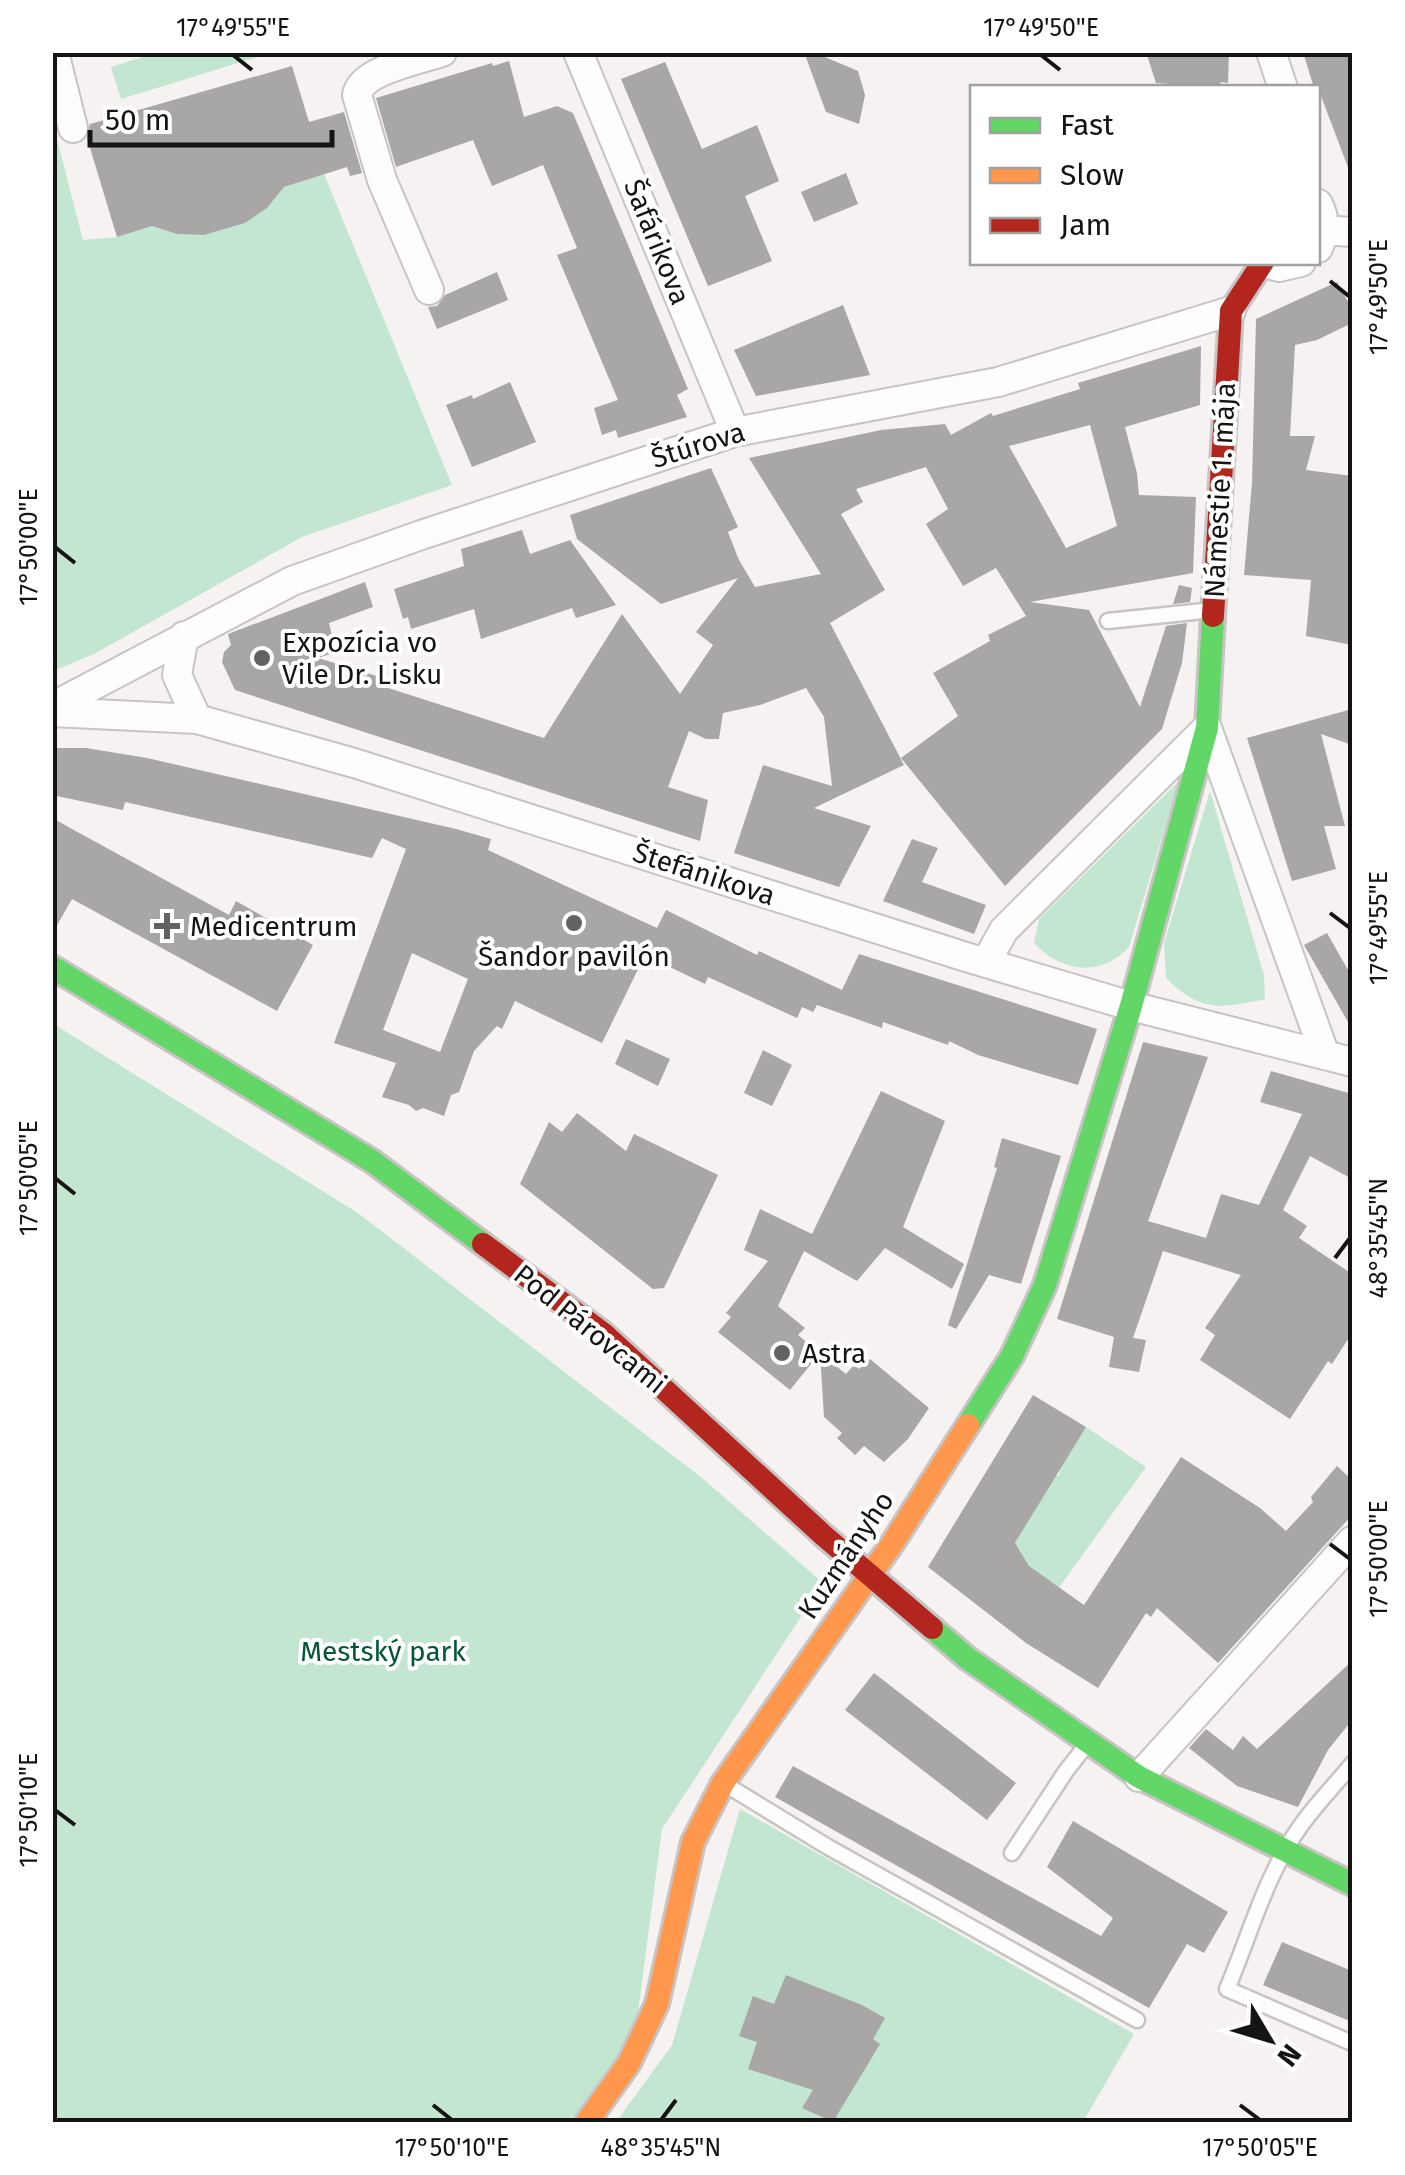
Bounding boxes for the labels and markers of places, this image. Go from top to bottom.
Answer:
place label: Expozícia vo Vile Dr. Lisku [282,626,442,691]
marker: Expozícia vo Vile Dr. Lisku [251,647,273,669]
place label: Medicentrum [190,910,357,943]
marker: Šandor pavilón [563,912,585,934]
marker: Medicentrum [154,913,180,939]
place label: Šandor pavilón [478,940,670,973]
place label: Astra [802,1337,866,1370]
marker: Astra [771,1342,793,1364]

